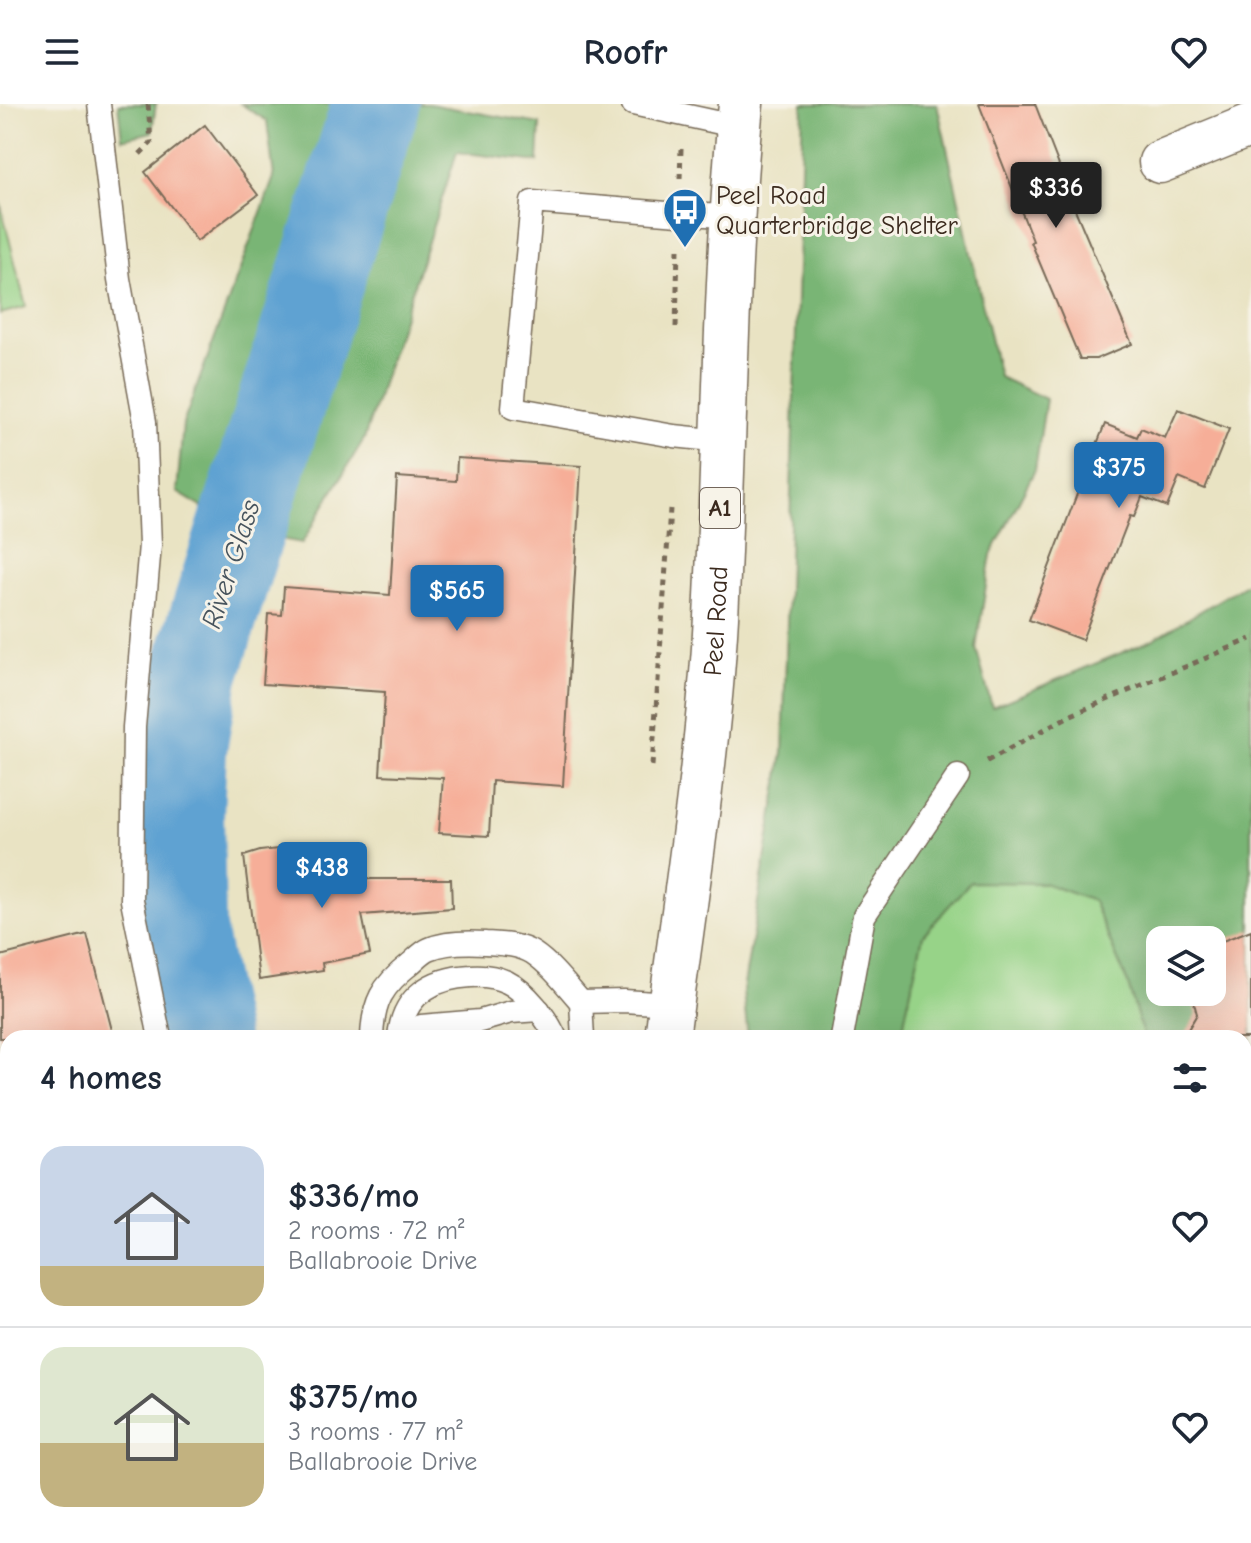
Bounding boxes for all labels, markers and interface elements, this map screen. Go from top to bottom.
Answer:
icon: menu [40,30,84,74]
icon: heart [1167,30,1211,74]
text: Roofr [583,32,668,73]
pin: $336 [1009,162,1103,230]
text: $336 [1029,173,1083,203]
place label: Peel Road Quarterbridge Shelter [716,181,959,241]
bus stop icon: Peel Road Quarterbridge Shelter [661,186,709,249]
pin: $375 [1072,442,1166,510]
text: $375 [1092,453,1146,483]
road number: A1 [700,488,740,528]
water label: River Glass [195,496,267,633]
pin: $565 [410,565,504,633]
street label: Peel Road [698,565,734,677]
text: $565 [429,576,485,606]
pin: $438 [275,842,369,910]
text: $438 [295,853,349,883]
map controls [1146,926,1226,1006]
button: layers [1146,926,1226,1006]
icon: filters [1168,1056,1212,1100]
text: 4 homes [40,1058,162,1098]
text: $336/mo [288,1176,419,1216]
icon: home [104,1178,200,1274]
icon: heart [1168,1204,1212,1248]
text: 2 rooms · 72 m² [288,1216,465,1246]
text: Ballabrooie Drive [288,1246,477,1276]
text: $375/mo [288,1377,418,1417]
icon: home [104,1379,200,1475]
icon: heart [1168,1405,1212,1449]
text: 3 rooms · 77 m² [288,1417,463,1447]
text: Ballabrooie Drive [288,1447,477,1477]

